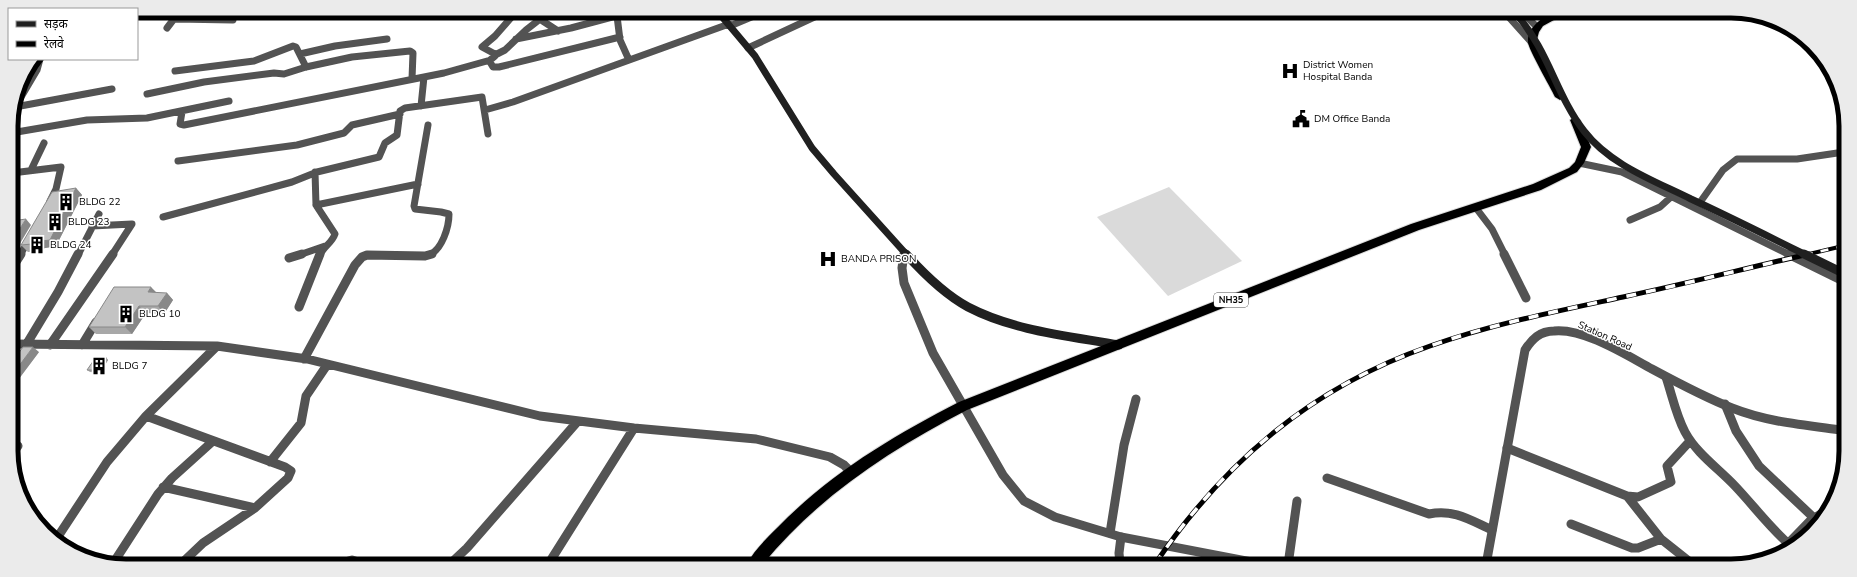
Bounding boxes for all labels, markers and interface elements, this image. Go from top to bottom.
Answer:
legend [8,8,138,60]
text: सड़क [44,16,69,32]
text: रेलवे [44,36,64,52]
place label: District Women Hospital Banda [1303,58,1373,84]
hospital icon: District Women Hospital Banda [1280,61,1300,81]
public building icon: DM Office Banda [1291,109,1311,129]
place label: DM Office Banda [1314,112,1390,126]
building icon: BLDG 22 [56,192,76,212]
place label: BLDG 22 [79,195,120,209]
building icon: BLDG 23 [45,212,65,232]
place label: BLDG 23 [68,215,109,229]
building icon: BLDG 24 [27,235,47,255]
place label: BLDG 24 [50,238,91,252]
hospital icon: BANDA PRISON [818,249,838,269]
place label: BANDA PRISON [841,252,916,266]
road number: NH35 [1214,293,1248,307]
building icon: BLDG 10 [116,304,136,324]
place label: BLDG 10 [139,307,180,321]
street label: Station Road [1576,318,1634,354]
building icon: BLDG 7 [89,356,109,376]
place label: BLDG 7 [112,359,147,373]

